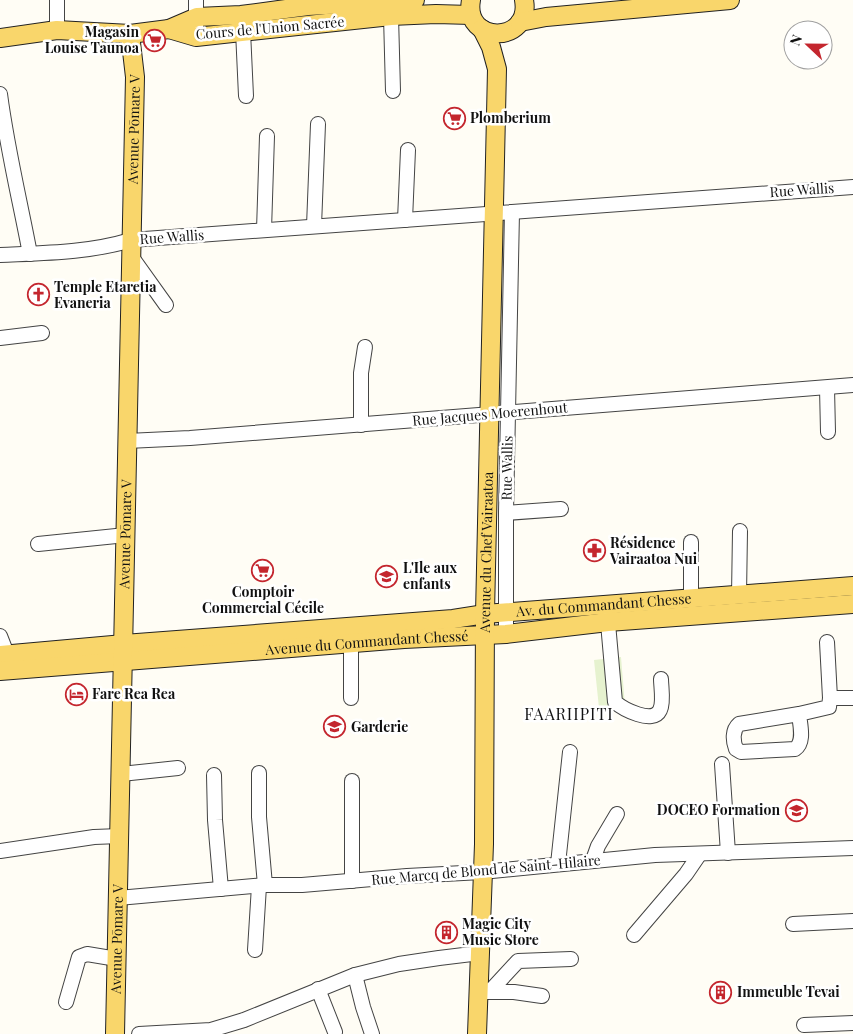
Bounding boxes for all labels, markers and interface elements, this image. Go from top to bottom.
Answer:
street label: Cours de l'Union Sacrée [195,12,345,43]
north arrow [783,20,833,70]
place label: Magasin Louise Taunoa [45,22,140,57]
supermarket icon: Magasin Louise Taunoa [143,28,167,52]
text: N [785,32,806,48]
street label: Avenue Pōmare V [123,74,144,185]
supermarket icon: Plomberium [442,106,466,130]
place label: Plomberium [470,108,551,127]
street label: Rue Wallis [769,178,835,201]
street label: Rue Wallis [139,225,205,248]
place label: Temple Etaretia Evaneria [54,277,157,312]
church icon: Temple Etaretia Evaneria [26,283,50,307]
street label: Rue Jacques Moerenhout [412,397,569,430]
street label: Rue Wallis [496,436,517,500]
street label: Avenue du Chef Vairaatoa [475,471,497,634]
street label: Avenue Pōmare V [114,479,136,590]
place label: Résidence Vairaatoa Nui [609,533,698,568]
pharmacy icon: Résidence Vairaatoa Nui [582,539,606,563]
supermarket icon: Comptoir Commercial Cécile [251,558,275,582]
place label: L'Ile aux enfants [403,558,457,593]
school or university icon: L'Ile aux enfants [375,564,399,588]
place label: Comptoir Commercial Cécile [202,582,324,617]
street label: Av. du Commandant Chesse [514,588,692,621]
street label: Avenue du Commandant Chessé [264,626,469,659]
hotel icon: Fare Rea Rea [64,682,88,706]
place label: Fare Rea Rea [92,684,176,703]
district label: FAARIIPITI [524,703,614,724]
school or university icon: Garderie [323,715,347,739]
place label: Garderie [351,717,408,736]
school or university icon: DOCEO Formation [784,798,808,822]
place label: DOCEO Formation [657,800,780,819]
street label: Rue Marcq de Blond de Saint-Hilaire [370,850,601,889]
street label: Avenue Pōmare V [106,884,127,995]
place label: Magic City Music Store [462,914,539,949]
building icon: Magic City Music Store [434,920,458,944]
building icon: Immeuble Tevai [709,980,733,1004]
place label: Immeuble Tevai [737,982,840,1001]

